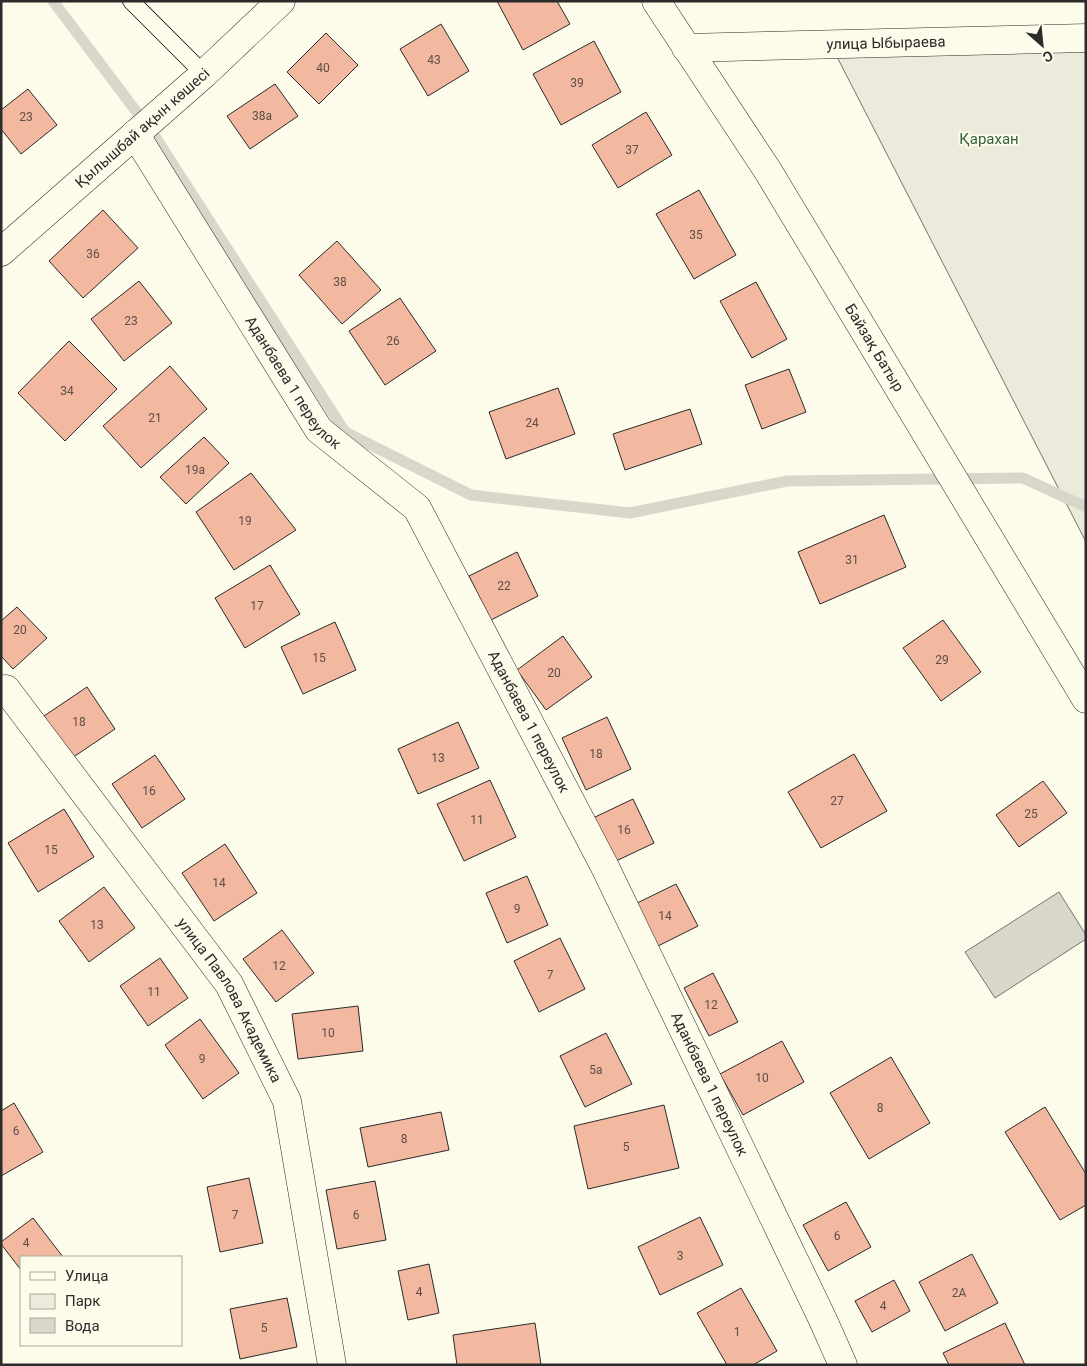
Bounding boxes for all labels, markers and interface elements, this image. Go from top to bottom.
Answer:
north arrow [1017,20,1067,70]
street label: улица Ыбыраева [826,33,946,53]
text: С [1040,47,1056,66]
house number: 43 [427,53,441,67]
house number: 40 [316,61,330,75]
street label: Қылышбай ақын көшесі [71,64,213,192]
house number: 39 [570,76,584,90]
house number: 38а [252,109,272,123]
house number: 23 [19,110,33,124]
park label: Қарахан [959,130,1019,148]
house number: 37 [625,143,639,157]
house number: 35 [689,228,703,242]
house number: 36 [86,247,100,261]
house number: 38 [333,275,347,289]
street label: Байзақ Батыр [841,301,908,395]
street label: Аданбаева 1 переулок [241,313,344,453]
house number: 23 [124,314,138,328]
house number: 26 [386,334,400,348]
house number: 34 [60,384,74,398]
house number: 21 [148,411,162,425]
house number: 24 [525,416,539,430]
house number: 19a [185,463,205,477]
house number: 19 [238,514,252,528]
house number: 31 [845,553,859,567]
house number: 22 [497,579,511,593]
house number: 17 [250,599,264,613]
house number: 20 [13,623,27,637]
street label: Аданбаева 1 переулок [484,648,573,796]
house number: 15 [312,651,326,665]
house number: 29 [935,653,949,667]
house number: 20 [547,666,561,680]
house number: 18 [72,715,86,729]
house number: 18 [589,747,603,761]
house number: 13 [431,751,445,765]
house number: 16 [142,784,156,798]
house number: 27 [830,794,844,808]
house number: 25 [1024,807,1038,821]
house number: 11 [470,813,484,827]
house number: 16 [617,823,631,837]
house number: 15 [44,843,58,857]
house number: 14 [212,876,226,890]
house number: 9 [514,902,520,916]
house number: 14 [658,909,672,923]
street label: улица Павлова Академика [173,914,285,1086]
house number: 13 [90,918,104,932]
house number: 12 [272,959,286,973]
house number: 7 [547,968,554,982]
house number: 11 [147,985,161,999]
house number: 12 [704,998,718,1012]
street label: Аданбаева 1 переулок [667,1009,752,1159]
house number: 10 [321,1026,335,1040]
house number: 9 [199,1052,205,1066]
house number: 5а [589,1063,603,1077]
house number: 10 [755,1071,769,1085]
house number: 8 [877,1101,884,1115]
house number: 6 [13,1124,20,1138]
house number: 8 [401,1132,408,1146]
house number: 5 [623,1140,630,1154]
house number: 7 [232,1208,239,1222]
house number: 6 [353,1208,360,1222]
house number: 6 [834,1229,841,1243]
house number: 4 [23,1236,30,1250]
house number: 3 [677,1249,683,1263]
legend [20,1256,182,1346]
text: Улица [65,1267,108,1285]
house number: 4 [416,1285,423,1299]
house number: 2А [952,1286,966,1300]
text: Парк [65,1292,100,1310]
house number: 4 [880,1299,887,1313]
text: Вода [65,1317,100,1335]
house number: 5 [261,1321,268,1335]
house number: 1 [734,1325,740,1339]

